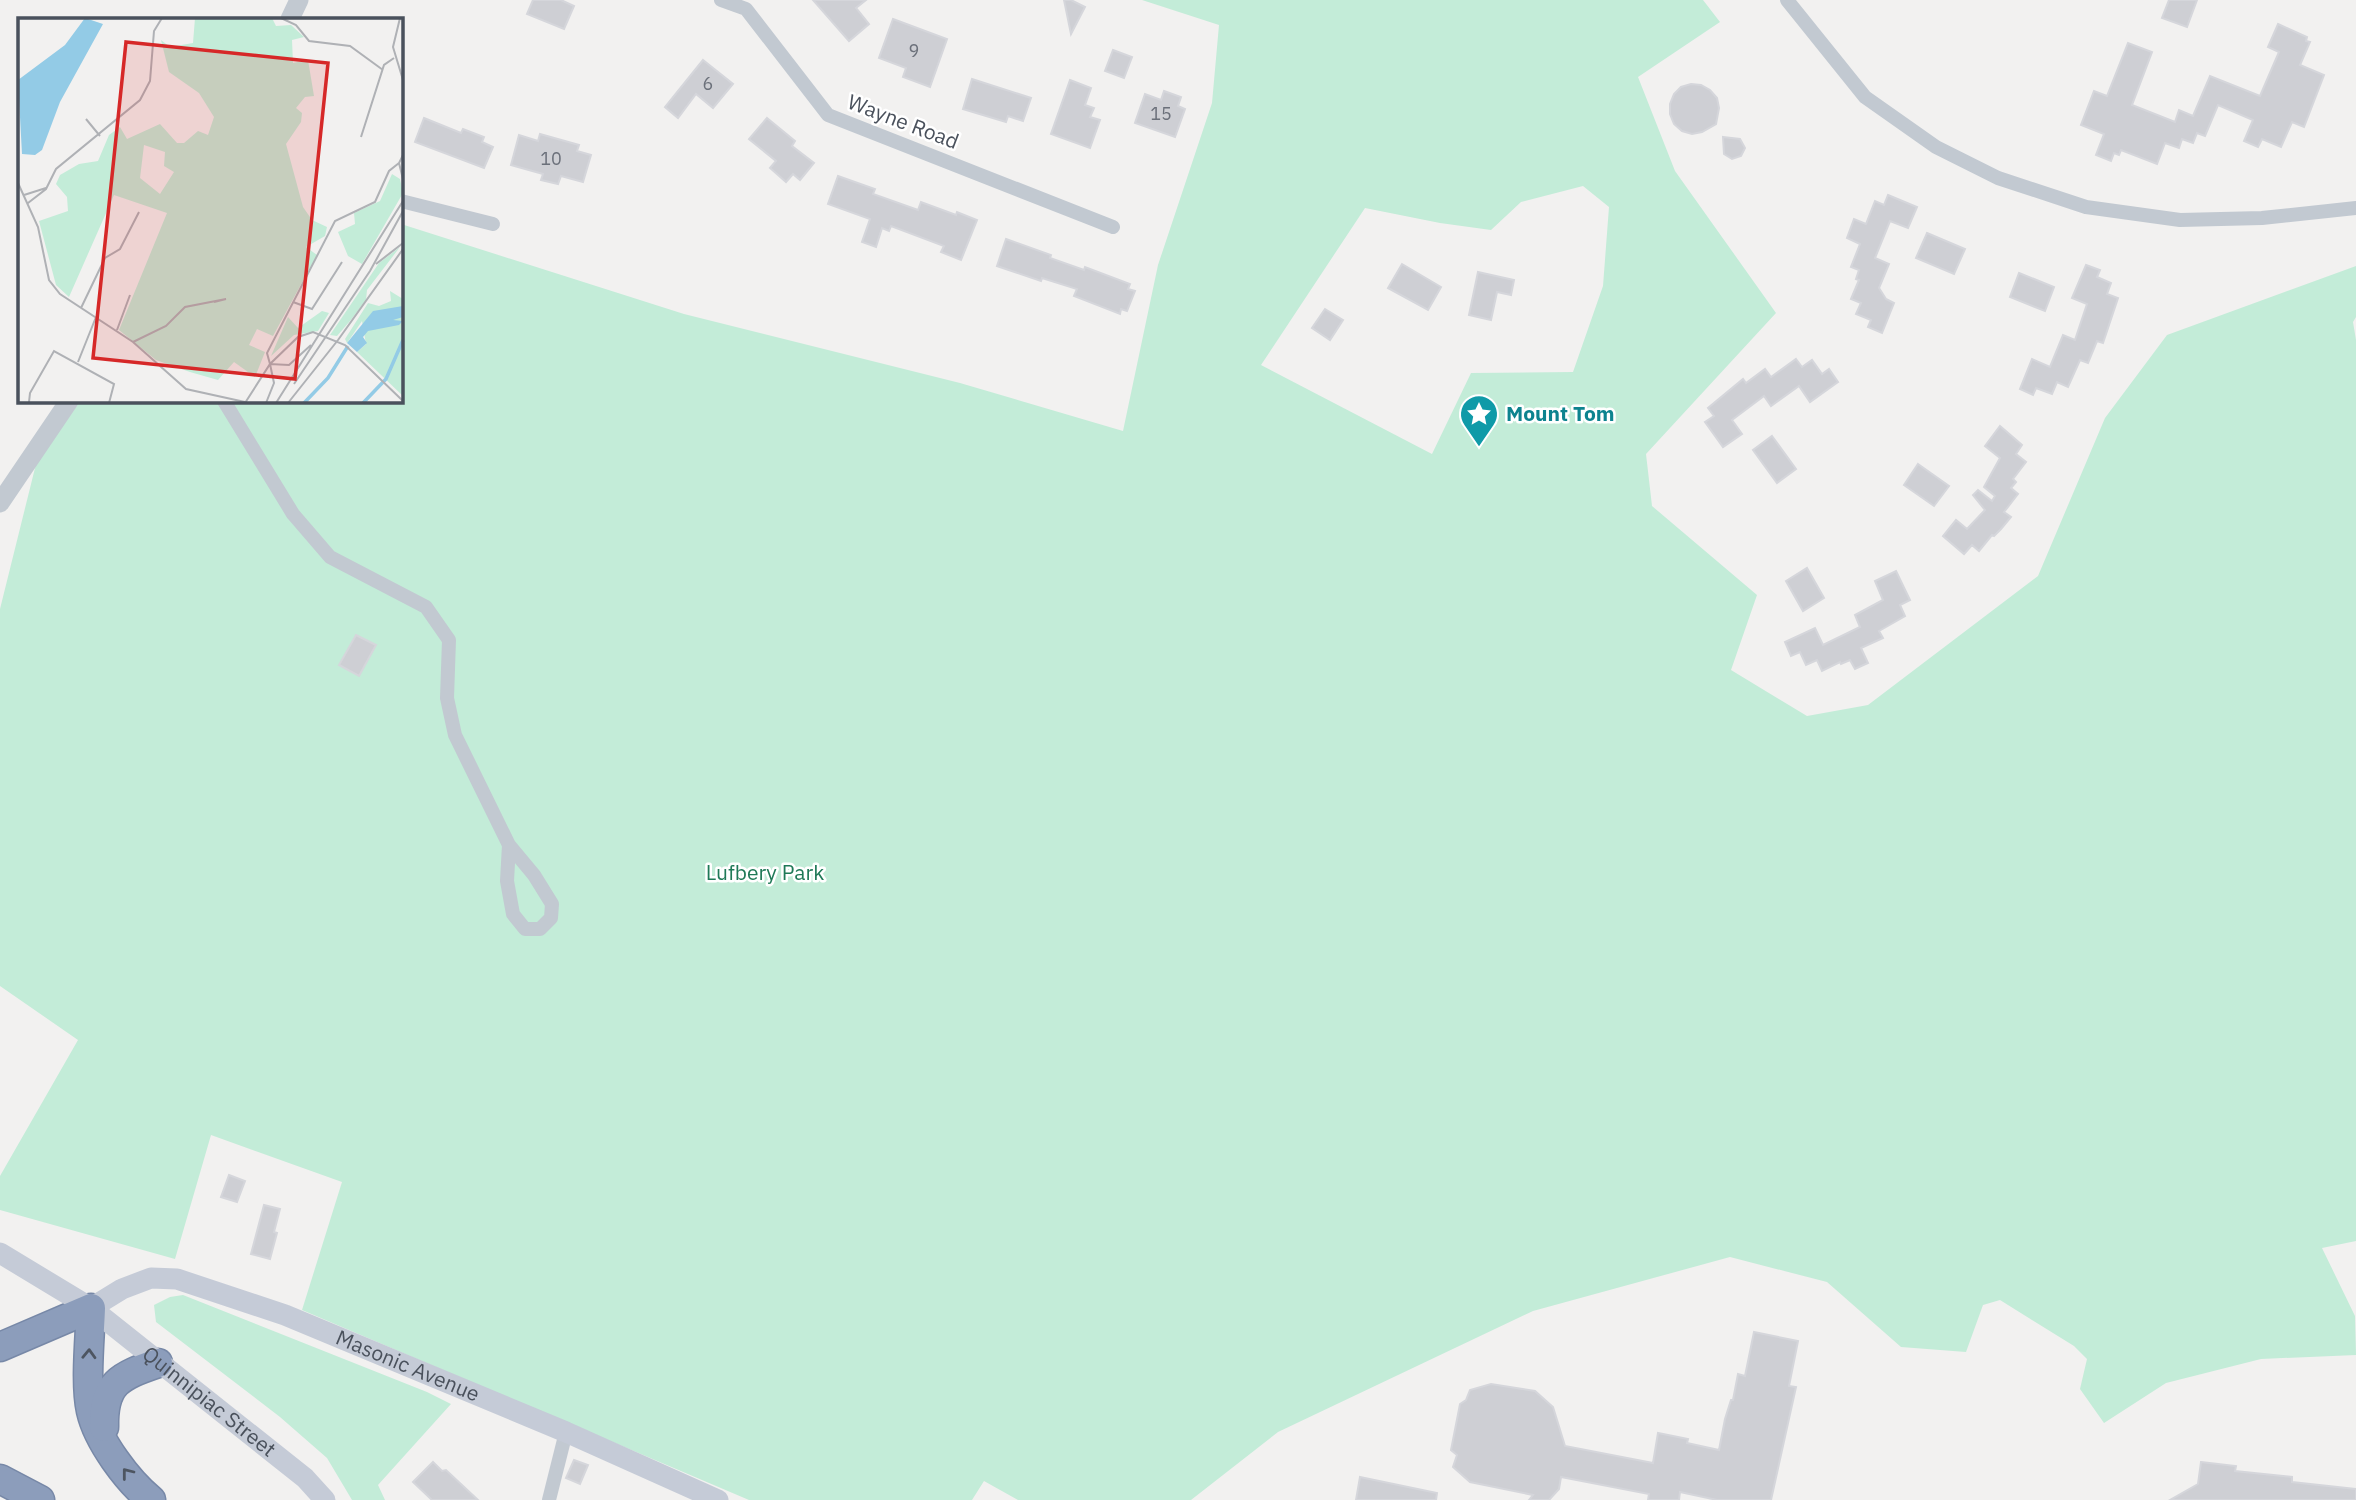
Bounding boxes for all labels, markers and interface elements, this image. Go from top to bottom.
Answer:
inset map [18,18,402,402]
house number: 9 [909,39,919,62]
house number: 6 [703,72,713,95]
street label: Wayne Road [844,87,963,155]
house number: 15 [1150,102,1172,125]
house number: 10 [540,147,562,170]
place icon: Mount Tom [1458,393,1500,448]
place label: Mount Tom [1506,399,1615,427]
park label: Lufbery Park [706,858,824,886]
street label: Masonic Avenue [332,1323,484,1407]
street label: Quinnipiac Street [137,1339,282,1463]
one-way arrow [82,1348,97,1359]
one-way arrow [122,1468,135,1481]

